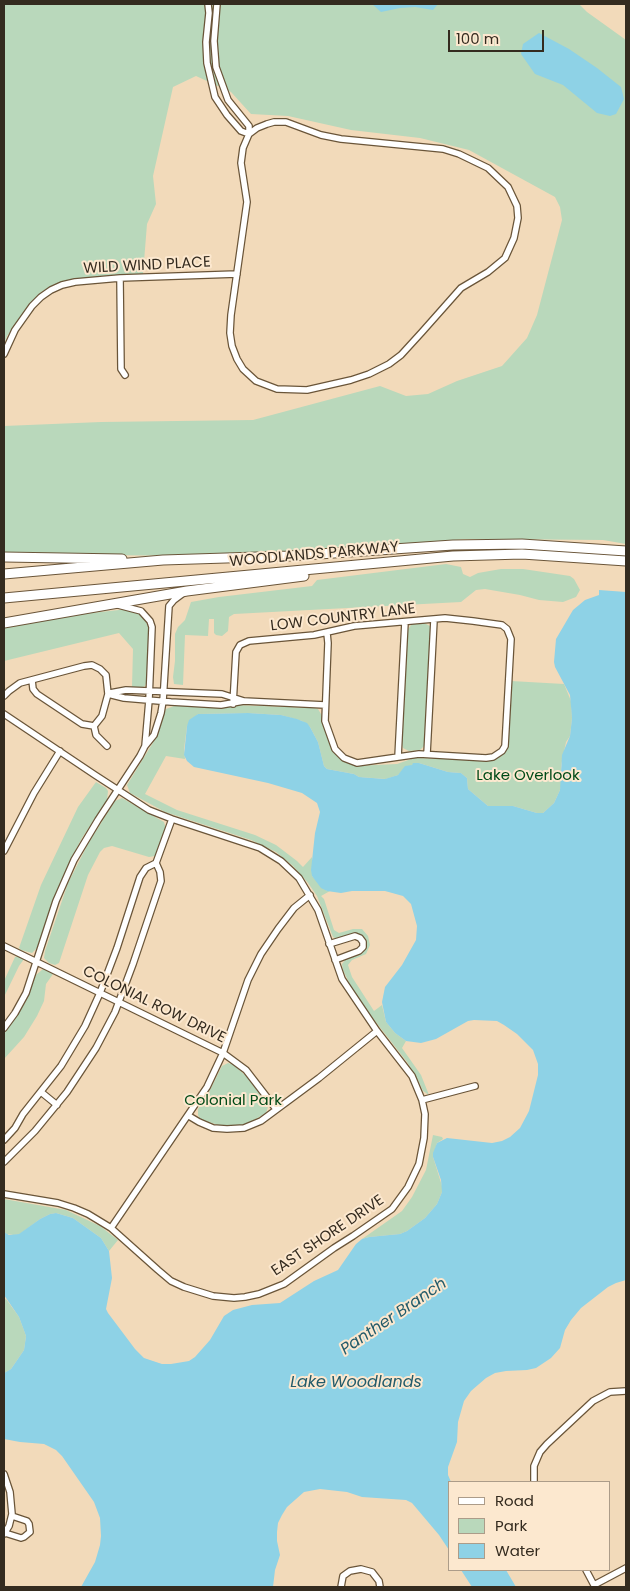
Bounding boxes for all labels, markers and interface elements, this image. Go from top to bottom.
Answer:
scale bar [450,20,546,52]
text: 100 m [456,28,499,49]
street label: WILD WIND PLACE [83,254,211,278]
street label: WOODLANDS PARKWAY [229,539,399,571]
street label: LOW COUNTRY LANE [270,600,416,636]
park label: Lake Overlook [476,767,580,785]
street label: COLONIAL ROW DRIVE [79,962,229,1048]
park label: Colonial Park [184,1092,282,1110]
street label: EAST SHORE DRIVE [268,1192,388,1280]
water label: Panther Branch [337,1274,451,1360]
water label: Lake Woodlands [290,1373,422,1393]
legend [448,1481,610,1571]
text: Road [495,1490,534,1511]
text: Park [495,1515,527,1536]
text: Water [495,1540,540,1561]

